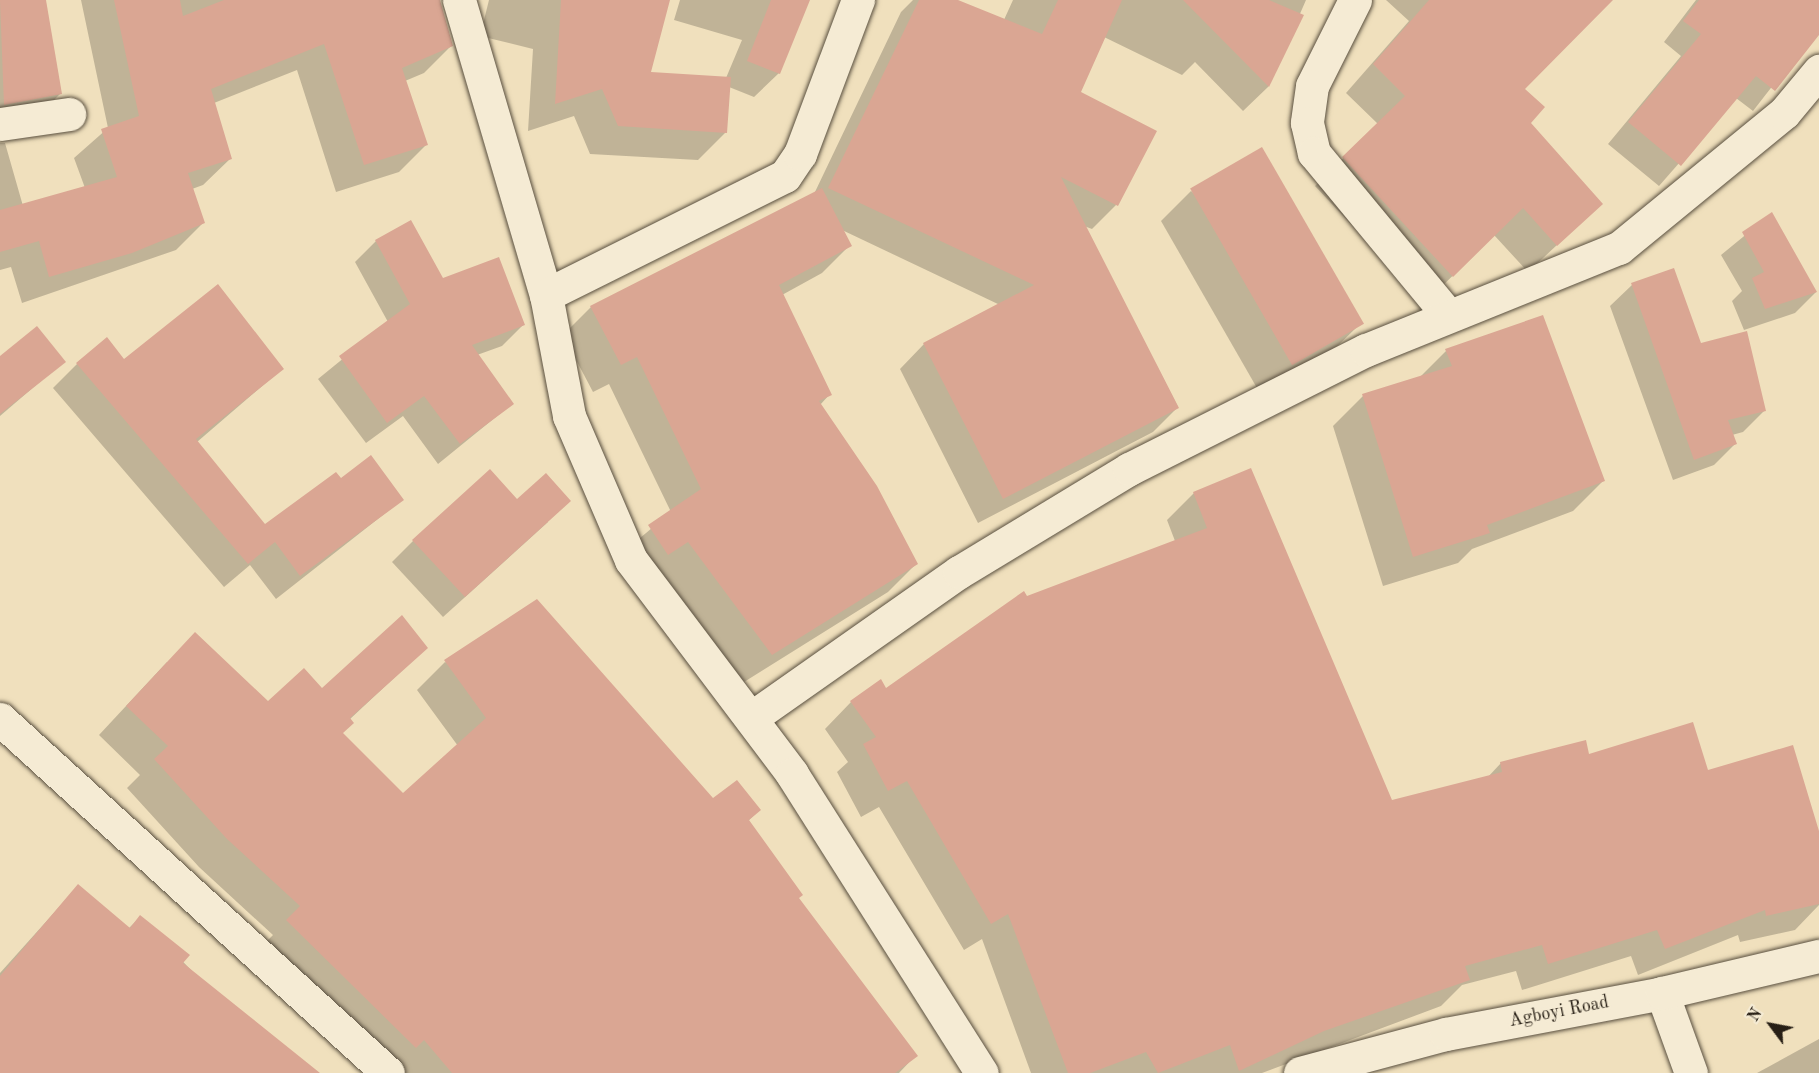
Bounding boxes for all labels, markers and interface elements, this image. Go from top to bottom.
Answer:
street label: Agboyi Road [1507,992,1611,1032]
north arrow [1741,995,1801,1055]
text: N [1746,1006,1766,1025]

